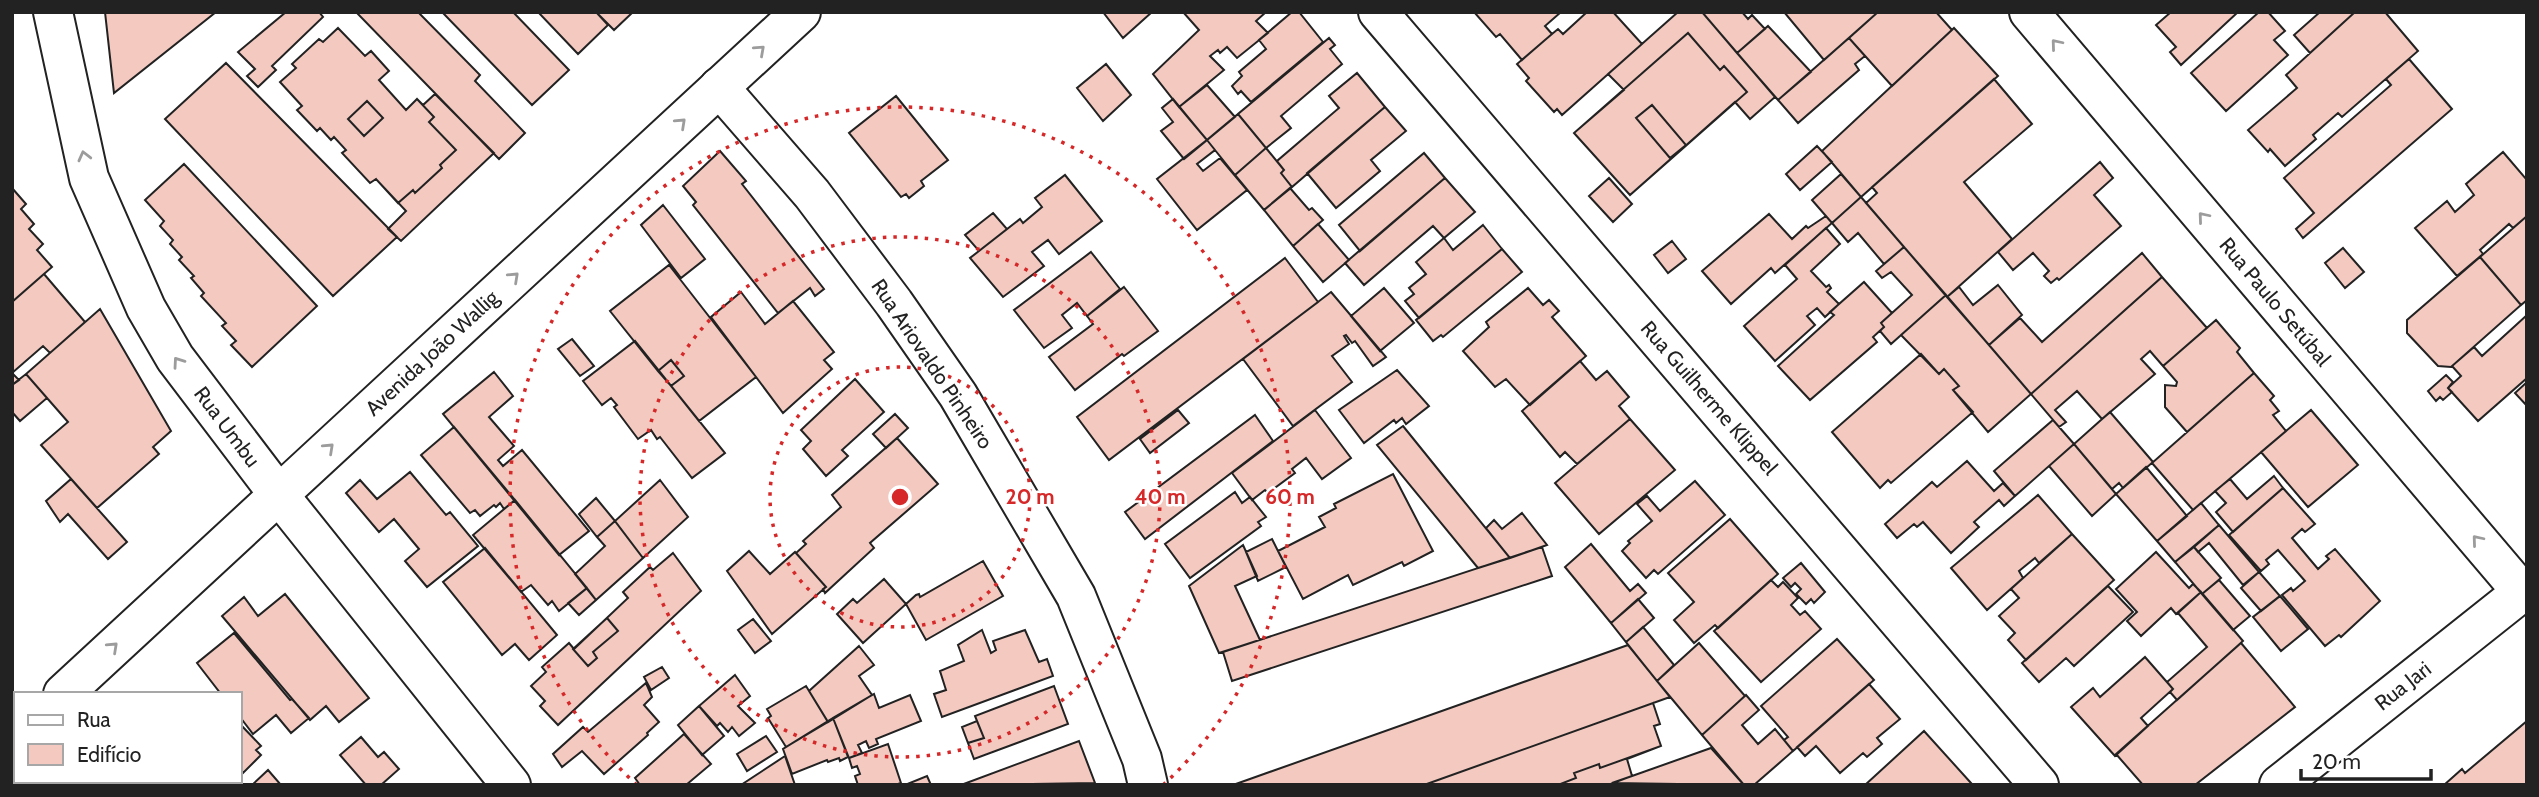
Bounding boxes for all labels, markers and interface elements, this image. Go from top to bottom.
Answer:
one-way arrow [2052,39,2064,52]
one-way arrow [752,45,765,58]
one-way arrow [673,118,686,131]
one-way arrow [78,150,92,162]
one-way arrow [2199,213,2211,226]
street label: Rua Paulo Setúbal [2214,232,2336,371]
one-way arrow [506,273,519,285]
street label: Rua Ariovaldo Pinheiro [866,274,998,453]
street label: Avenida João Wallig [360,284,504,421]
street label: Rua Guilherme Klippel [1636,316,1783,480]
one-way arrow [174,357,186,370]
street label: Rua Umbu [189,382,266,472]
one-way arrow [321,444,334,457]
text: 20 m [1006,484,1054,509]
text: 40 m [1135,484,1185,509]
text: 60 m [1265,484,1315,509]
centre of rings [888,485,912,509]
one-way arrow [2473,535,2485,548]
one-way arrow [105,643,118,656]
street label: Rua Jari [2370,656,2436,715]
legend [14,692,242,783]
text: Rua [77,707,111,732]
scale bar [2301,738,2430,782]
text: Edifício [77,742,141,767]
text: 20 m [2312,749,2361,774]

